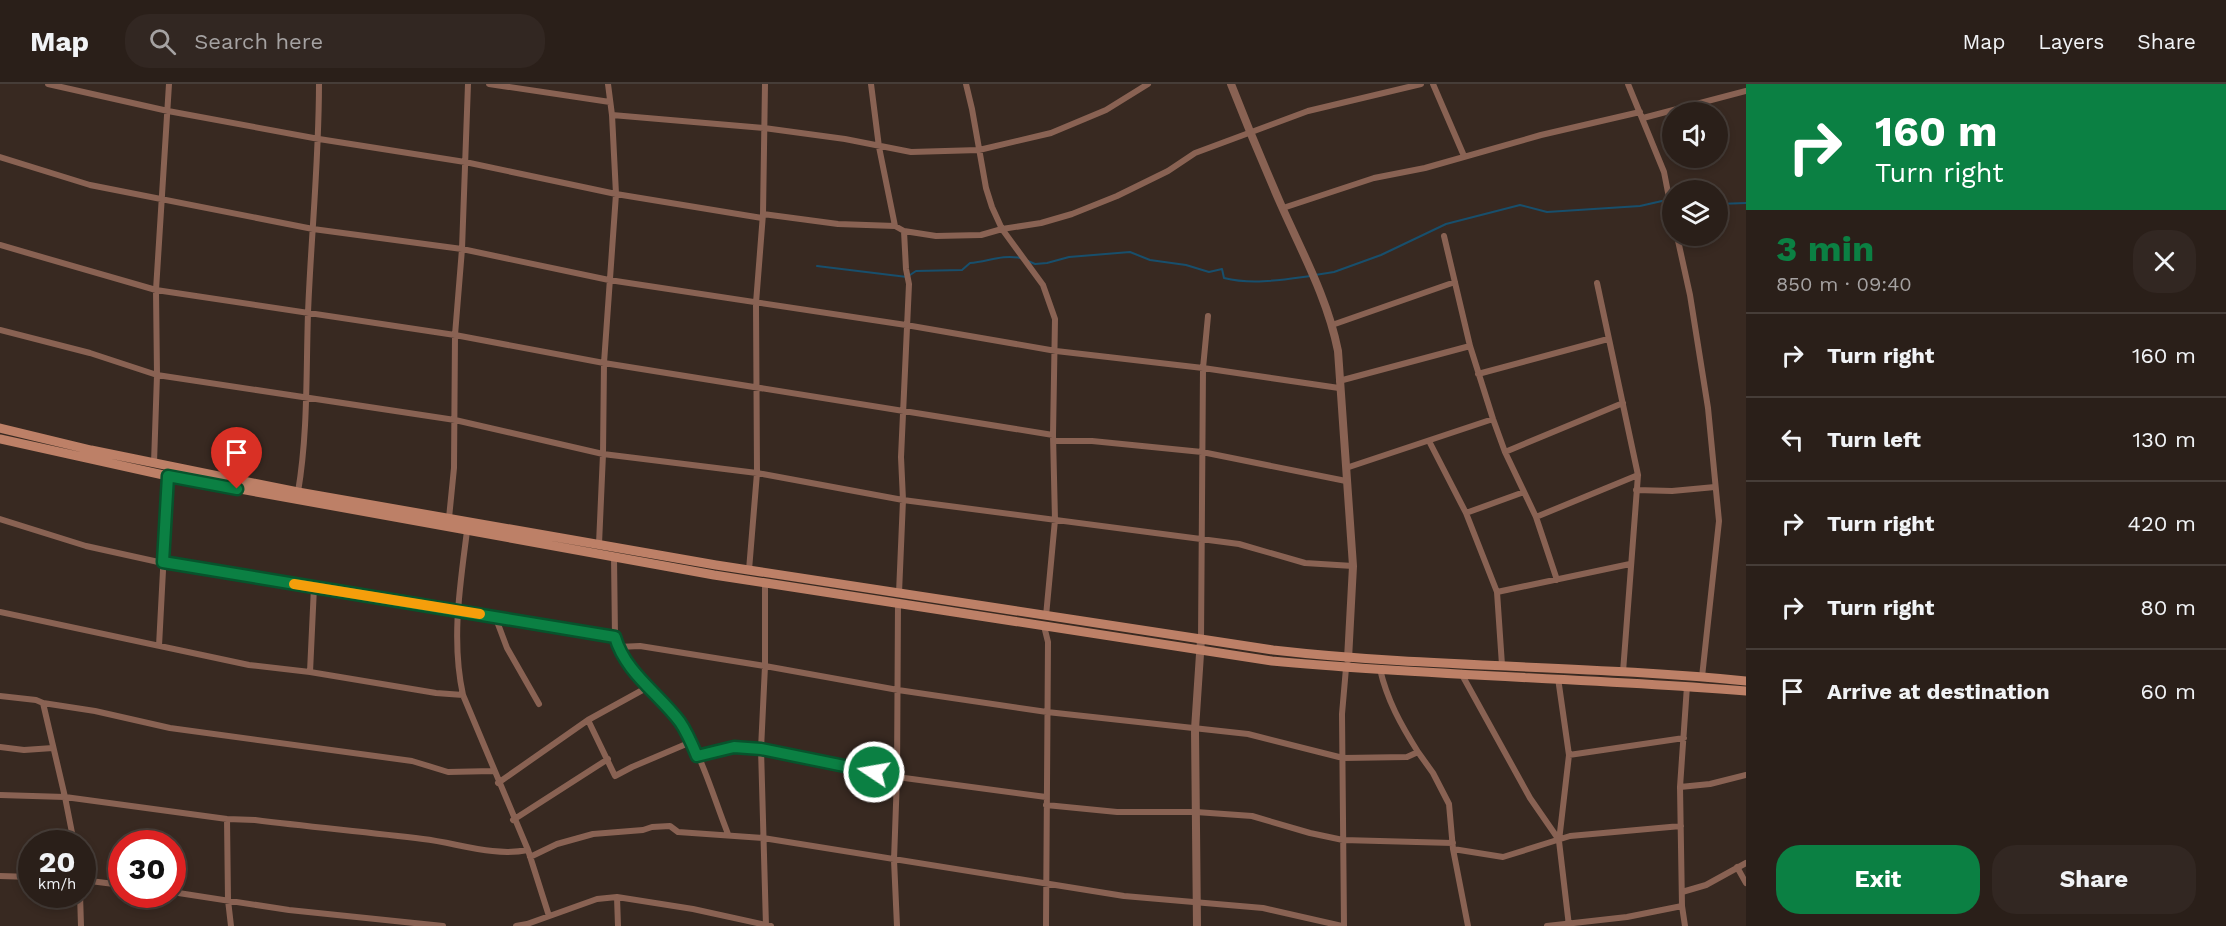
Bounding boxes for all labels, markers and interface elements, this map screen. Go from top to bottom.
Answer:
search box [125,14,545,68]
text: Map [30,25,89,58]
icon: search [146,25,179,58]
text: Search here [194,29,323,54]
text: Map [1962,29,2005,54]
text: Layers [2038,29,2104,54]
text: Share [2137,29,2196,54]
map controls [1662,102,1728,246]
button: sound [1662,102,1728,168]
text: 160 m [1875,107,1998,156]
icon: right [1776,108,1854,186]
text: Turn right [1875,157,2004,189]
button: layers [1662,180,1728,246]
text: 3 min [1776,228,1874,270]
button: close [2133,230,2196,293]
text: 850 m · 09:40 [1776,272,1912,296]
icon: right [1776,339,1809,372]
text: Turn right [1827,343,1934,368]
text: 160 m [2132,343,2196,368]
icon: left [1776,423,1809,456]
pin [211,427,262,489]
text: Turn left [1827,427,1921,452]
text: 130 m [2132,427,2196,452]
icon: arrive [220,436,253,469]
icon: right [1776,507,1809,540]
text: Turn right [1827,511,1934,536]
text: 420 m [2128,511,2196,536]
icon: right [1776,591,1809,624]
text: Turn right [1827,595,1934,620]
text: 80 m [2140,595,2196,620]
icon: arrive [1776,675,1809,708]
text: Arrive at destination [1827,679,2050,704]
text: 60 m [2140,679,2196,704]
position arrow [842,740,906,804]
speed limit sign: 30 [108,830,186,908]
text: 20 [38,844,76,879]
button: Exit [1776,845,1980,914]
button: Share [1992,845,2196,914]
text: km/h [38,875,76,893]

